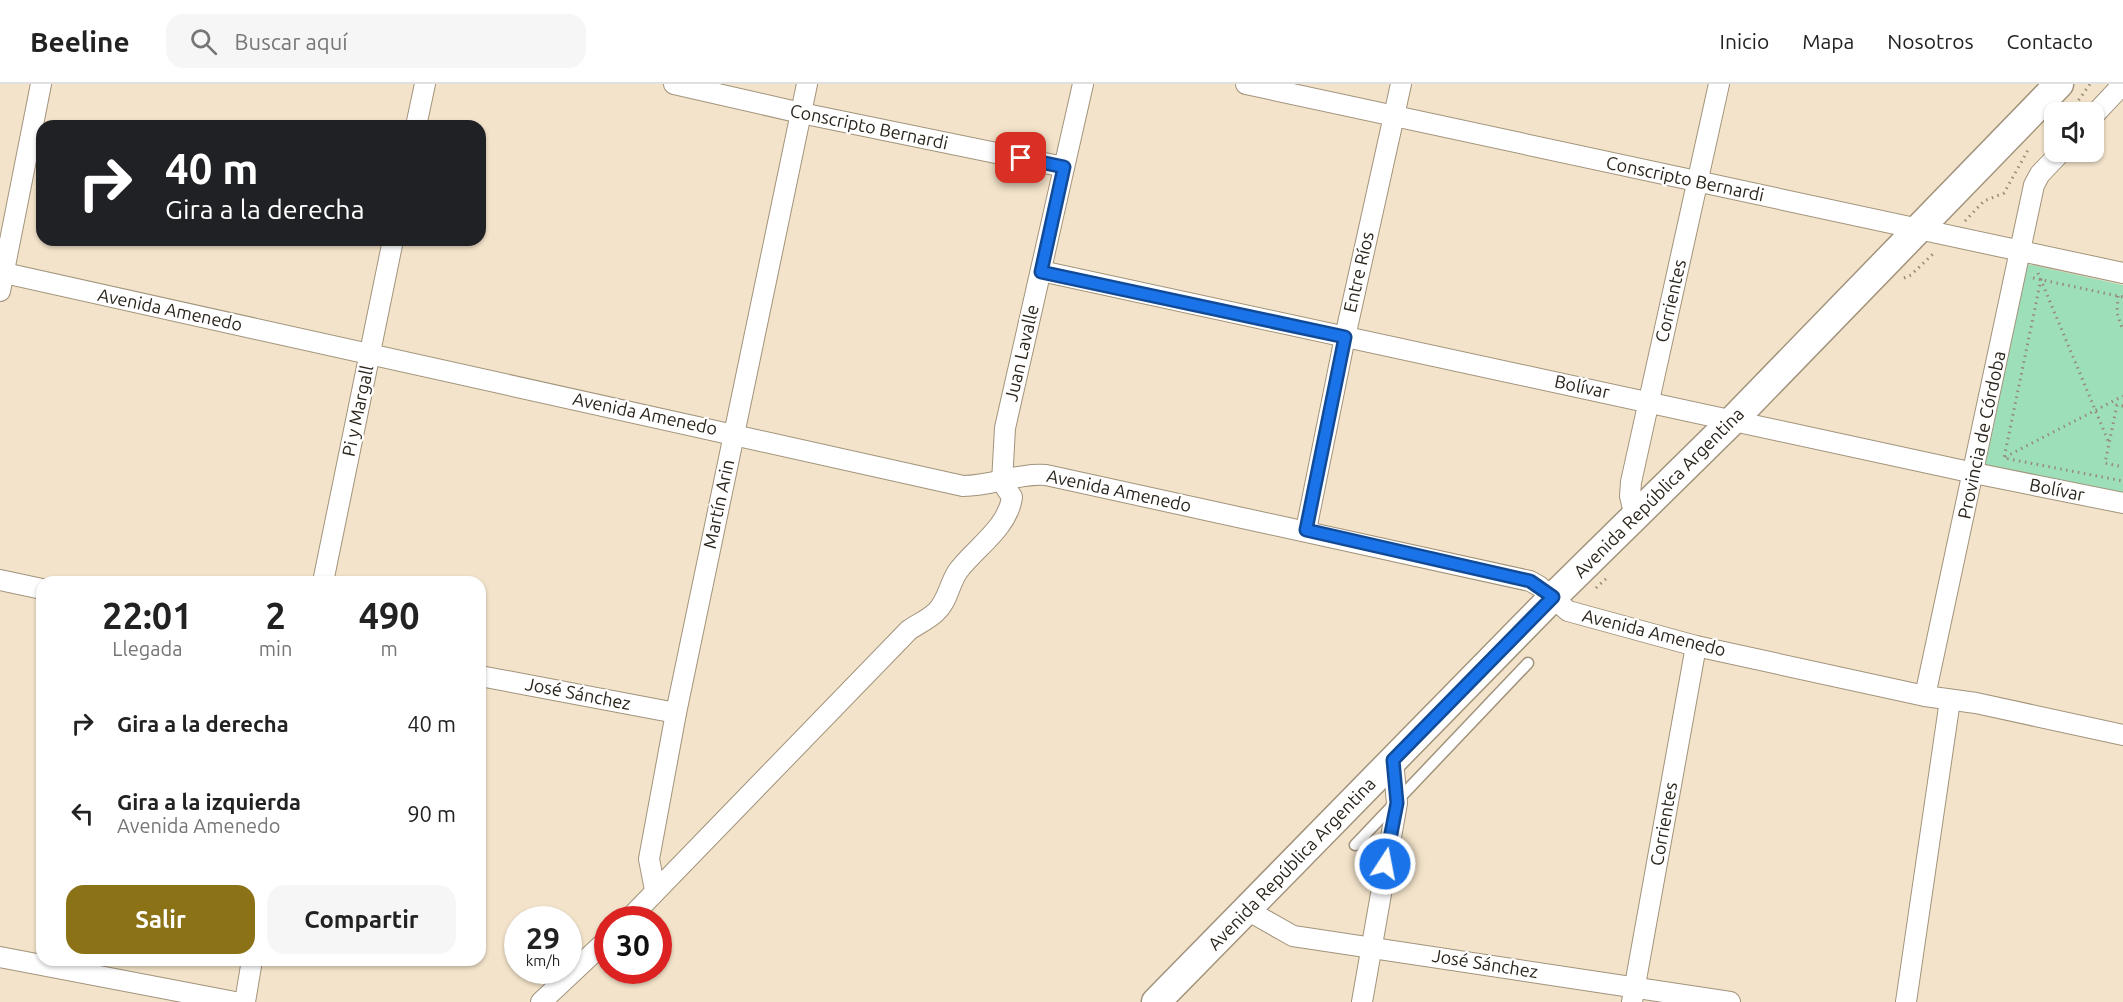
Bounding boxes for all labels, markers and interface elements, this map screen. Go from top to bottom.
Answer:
search box [166,14,586,68]
icon: search [187,25,220,58]
text: Beeline [30,26,130,57]
text: Buscar aquí [235,29,348,54]
text: Inicio [1720,29,1769,53]
text: Mapa [1802,29,1854,53]
text: Nosotros [1887,29,1974,53]
text: Contacto [2007,29,2093,53]
street label: Conscripto Bernardi [788,100,950,153]
map controls [2044,102,2104,162]
button: sound [2044,102,2104,162]
pin [995,132,1046,183]
icon: arrive [1004,141,1037,174]
icon: right [66,144,144,222]
text: 40 m [165,145,259,192]
street label: Conscripto Bernardi [1604,152,1766,205]
text: Gira a la derecha [165,194,365,224]
street label: Entre Ríos [1339,229,1377,314]
street label: Corrientes [1651,257,1689,344]
street label: Avenida Amenedo [96,284,244,334]
street label: Juan Lavalle [1000,302,1042,403]
street label: Provincia de Córdoba [1953,349,2009,521]
street label: Pi y Margall [338,363,377,458]
street label: Bolívar [1553,370,1612,402]
street label: Avenida Amenedo [571,388,719,438]
street label: Avenida República Argentina [1569,403,1747,581]
street label: Martín Arin [699,457,737,550]
street label: Avenida Amenedo [1045,465,1193,515]
street label: Bolívar [2028,474,2087,504]
text: 22:01 [102,595,192,636]
text: 2 [265,595,286,636]
text: 490 [359,595,420,636]
street label: Avenida Amenedo [1580,605,1728,660]
text: Llegada [112,637,183,660]
text: min [259,637,292,660]
text: m [381,637,398,660]
street label: José Sánchez [524,673,633,713]
icon: right [66,707,99,740]
text: Gira a la derecha [117,711,289,736]
text: 40 m [407,711,456,736]
street label: Avenida República Argentina [1204,773,1379,954]
street label: Corrientes [1646,780,1680,867]
text: Gira a la izquierda [117,789,301,814]
icon: left [66,797,99,830]
text: 90 m [407,801,456,826]
text: Avenida Amenedo [117,814,281,837]
position arrow [1353,832,1417,896]
button: Salir [66,885,255,954]
button: Compartir [267,885,456,954]
speed limit sign: 30 [594,906,672,984]
text: 29 [526,921,560,955]
street label: José Sánchez [1431,945,1540,981]
text: km/h [526,952,560,969]

